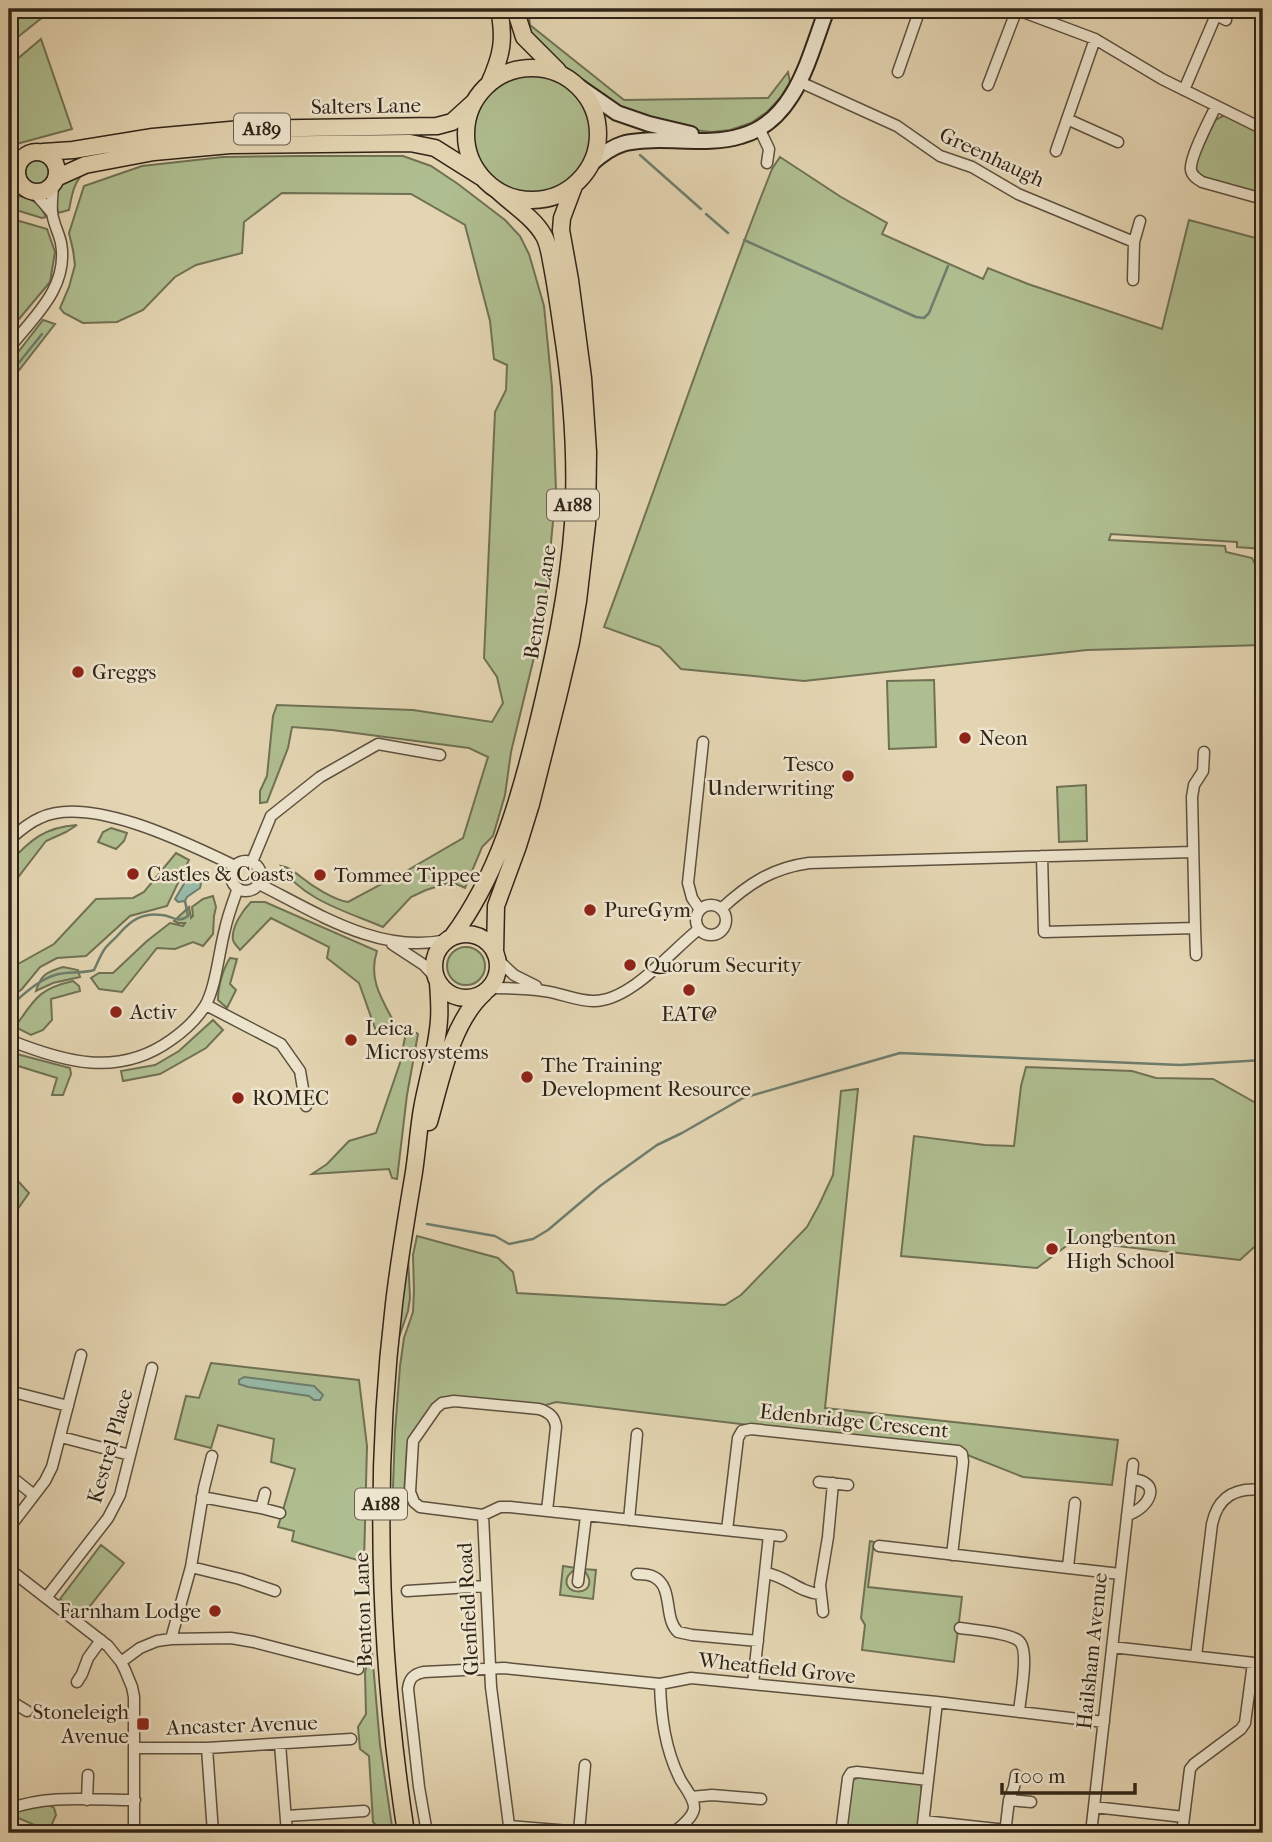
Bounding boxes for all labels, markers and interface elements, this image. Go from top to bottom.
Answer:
street label: Salters Lane [311,93,421,119]
road number: A189 [234,113,290,144]
street label: Greenhaugh [936,122,1048,192]
road number: A188 [547,490,599,520]
street label: Benton Lane [519,543,561,661]
place label: Greggs [92,660,156,684]
marker: Greggs [70,664,86,680]
place label: Neon [979,726,1028,750]
marker: Neon [957,730,973,746]
place label: Tesco Underwriting [707,752,835,800]
marker: Tesco Underwriting [840,768,856,784]
place label: Castles & Coasts [147,862,294,886]
place label: Tommee Tippee [334,863,480,887]
marker: Castles & Coasts [125,866,141,882]
marker: Tommee Tippee [312,867,328,883]
place label: PureGym [604,898,692,922]
marker: PureGym [582,902,598,918]
place label: Quorum Security [644,953,802,977]
marker: Quorum Security [622,957,638,973]
marker: EAT@ [681,982,697,998]
place label: Activ [129,1000,177,1024]
place label: EAT@ [661,1002,717,1026]
marker: Activ [108,1004,124,1020]
place label: Leica Microsystems [365,1016,489,1064]
marker: Leica Microsystems [343,1032,359,1048]
place label: The Training Development Resource [541,1053,751,1101]
marker: The Training Development Resource [519,1069,535,1085]
place label: ROMEC [252,1086,329,1110]
marker: ROMEC [230,1090,246,1106]
place label: Longbenton High School [1066,1225,1176,1273]
marker: Longbenton High School [1044,1241,1060,1257]
street label: Kestrel Place [82,1386,138,1506]
street label: Edenbridge Crescent [758,1399,950,1443]
road number: A188 [355,1488,407,1520]
street label: Glenfield Road [452,1541,483,1676]
street label: Benton Lane [349,1552,377,1668]
street label: Hailsham Avenue [1072,1572,1112,1730]
place label: Farnham Lodge [59,1599,201,1623]
marker: Farnham Lodge [207,1603,223,1619]
street label: Wheatfield Grove [696,1648,857,1688]
place label: Stoneleigh Avenue [33,1700,129,1748]
street label: Ancaster Avenue [165,1710,318,1740]
marker: Stoneleigh Avenue [135,1716,151,1732]
scale bar [1002,1751,1136,1795]
text: 100 m [1013,1764,1066,1788]

